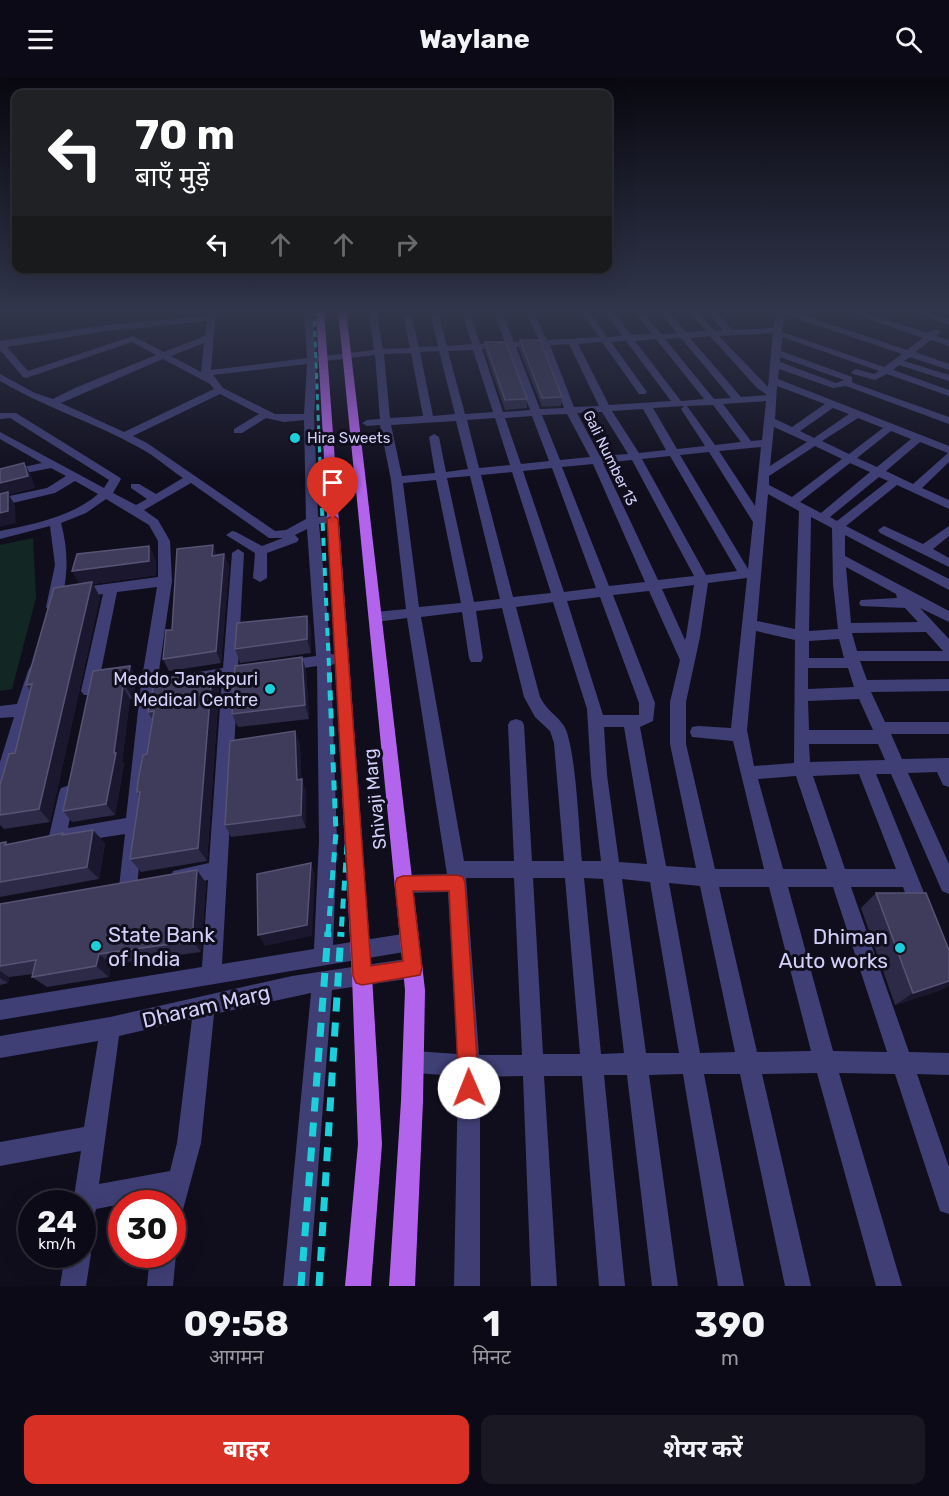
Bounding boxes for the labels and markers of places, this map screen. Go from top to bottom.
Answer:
place label: Hira Sweets [307,429,391,447]
marker: Hira Sweets [288,431,302,445]
pin [307,457,358,519]
place label: Meddo Janakpuri Medical Centre [113,668,258,711]
marker: Meddo Janakpuri Medical Centre [263,682,277,696]
place label: State Bank of India [108,922,215,971]
place label: Dhiman Auto works [779,924,888,973]
marker: State Bank of India [89,939,103,953]
marker: Dhiman Auto works [893,941,907,955]

